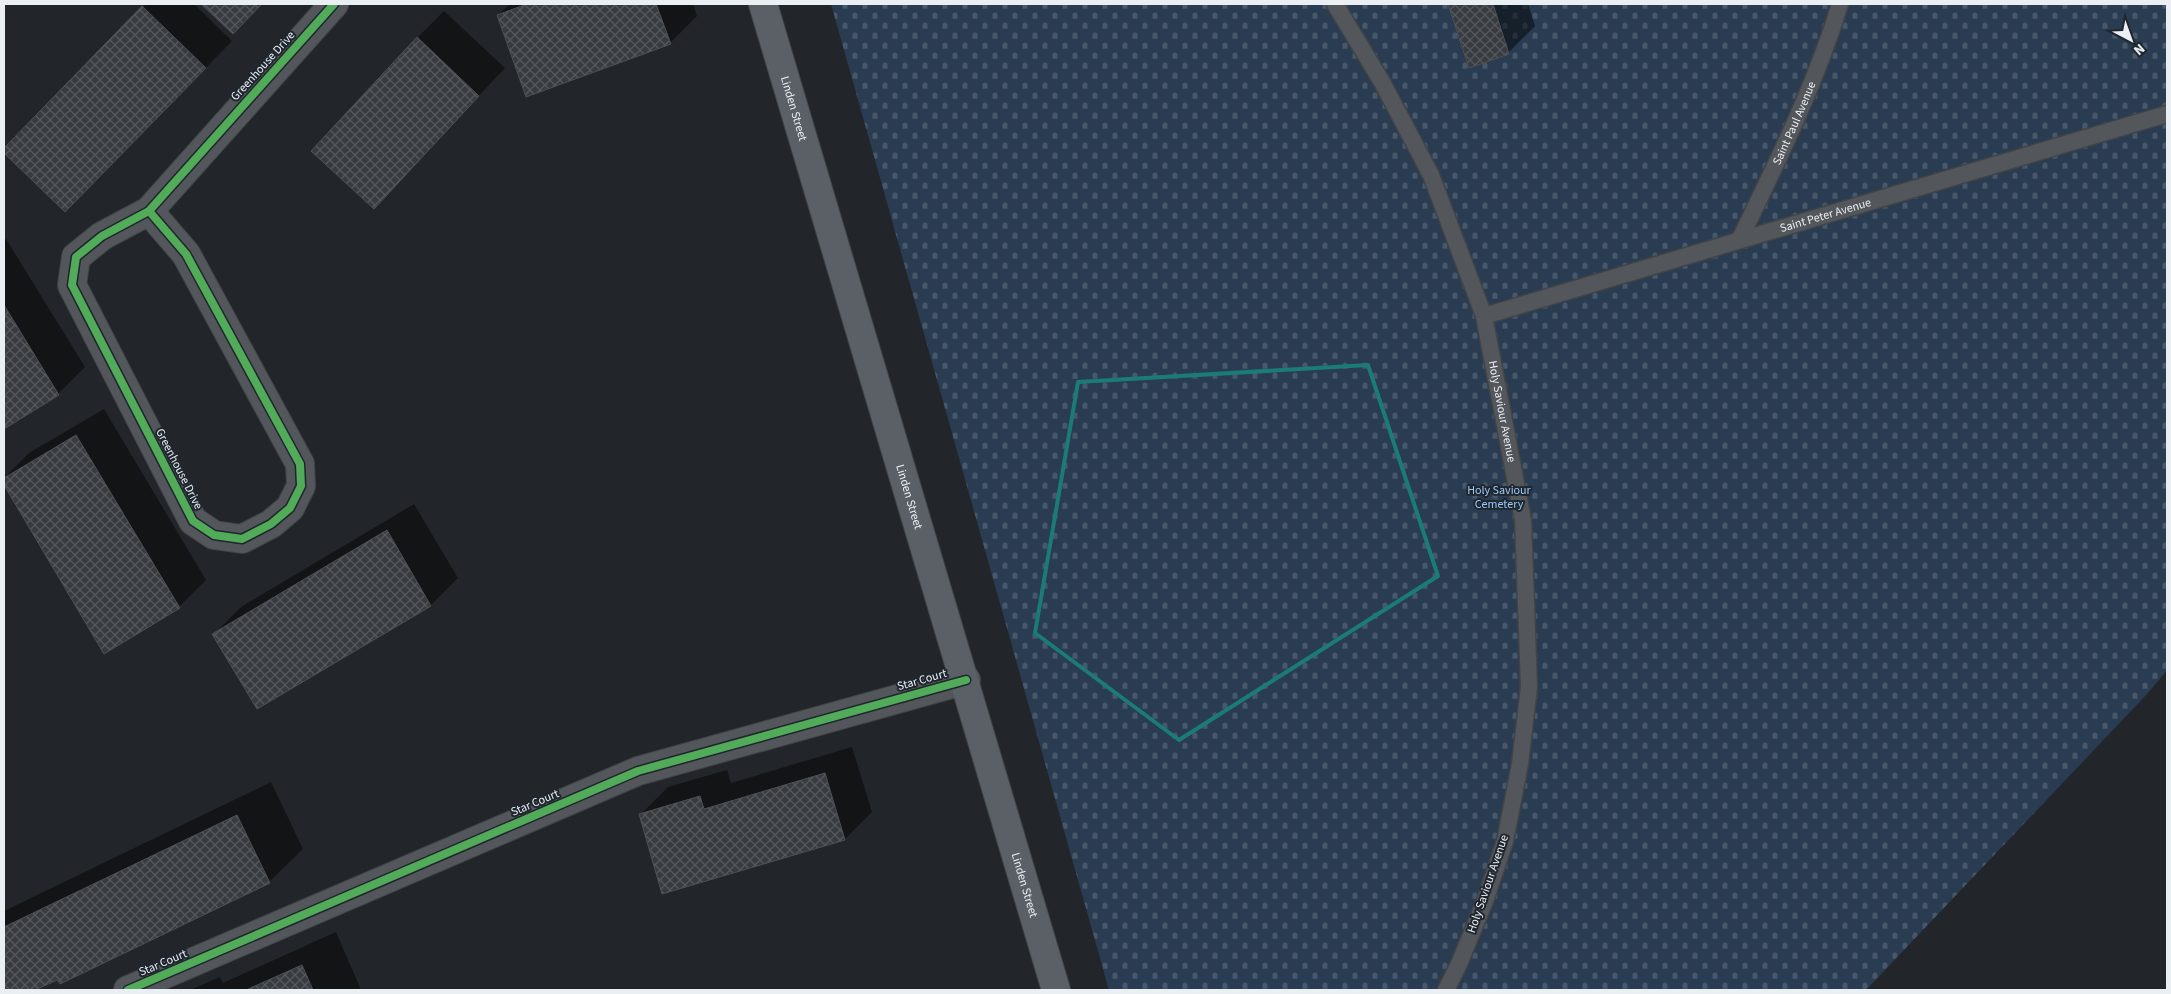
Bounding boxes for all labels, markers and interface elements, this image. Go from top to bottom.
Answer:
north arrow [2106,15,2156,65]
street label: Greenhouse Drive [227,27,299,105]
text: N [2129,38,2149,60]
street label: Linden Street [776,74,812,143]
street label: Saint Paul Avenue [1768,79,1820,168]
street label: Saint Peter Avenue [1778,193,1873,237]
street label: Holy Saviour Avenue [1484,359,1520,464]
street label: Greenhouse Drive [151,426,207,512]
street label: Linden Street [892,462,927,531]
park label: Holy Saviour Cemetery [1467,482,1532,513]
street label: Star Court [895,665,949,695]
street label: Star Court [508,785,562,821]
street label: Holy Saviour Avenue [1463,833,1513,935]
street label: Linden Street [1007,850,1042,919]
street label: Star Court [136,945,190,981]

